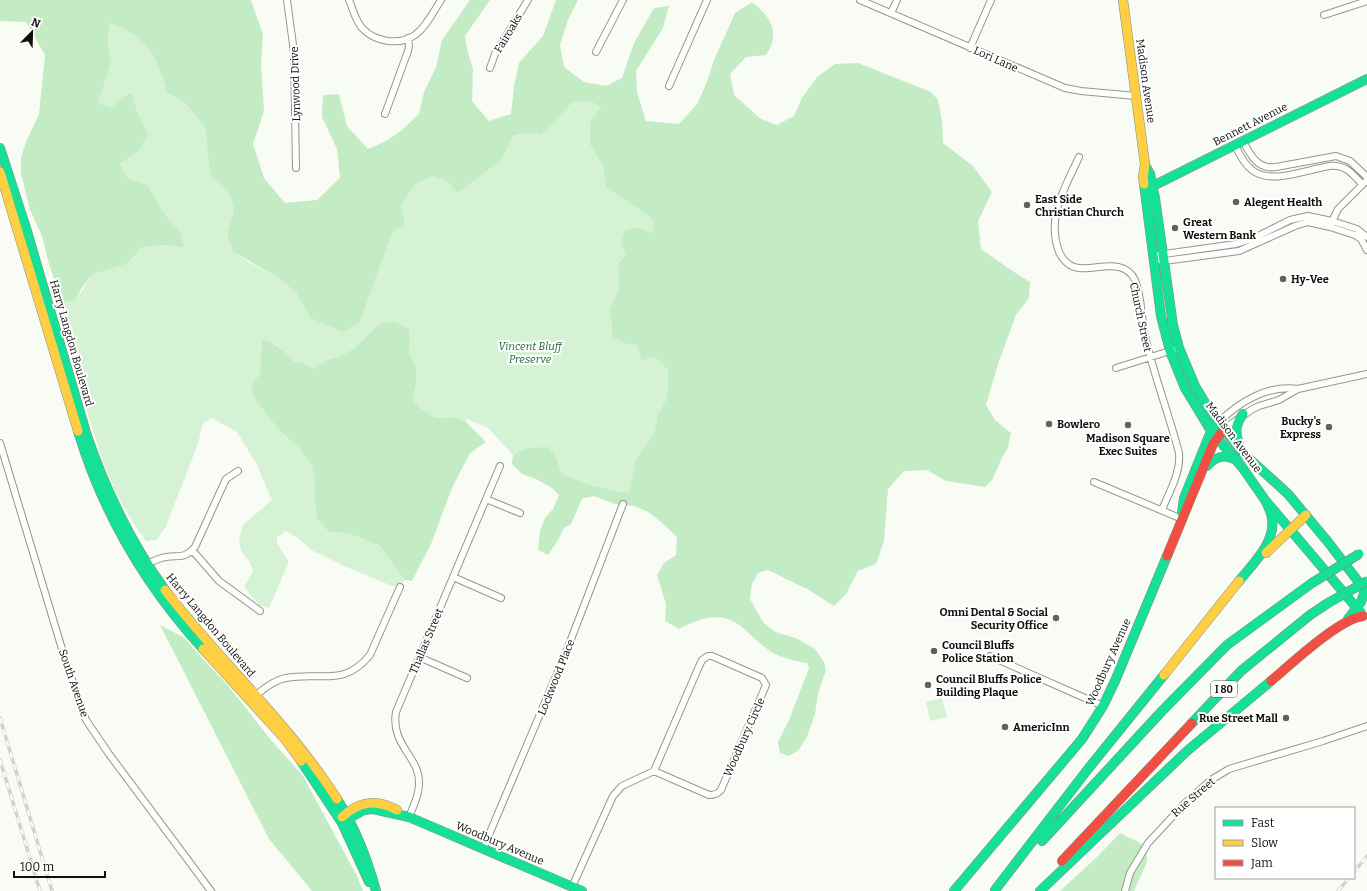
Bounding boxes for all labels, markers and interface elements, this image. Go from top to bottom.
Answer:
street label: Fairoaks [492,11,525,55]
north arrow [12,12,52,52]
text: N [29,16,43,31]
street label: Madison Avenue [1133,38,1158,124]
street label: Lori Lane [972,44,1020,75]
street label: Lynwood Drive [288,46,303,122]
street label: Bennett Avenue [1211,100,1290,149]
place label: East Side Christian Church [1035,193,1124,219]
place label: Alegent Health [1244,196,1322,209]
marker: Alegent Health [1231,197,1241,207]
marker: East Side Christian Church [1022,200,1032,210]
place label: Great Western Bank [1183,216,1257,242]
marker: Great Western Bank [1170,223,1180,233]
place label: Hy-Vee [1291,273,1329,286]
marker: Hy-Vee [1278,274,1288,284]
street label: Harry Langdon Boulevard [47,278,96,408]
street label: Church Street [1127,281,1154,353]
park label: Vincent Bluff Preserve [498,340,564,366]
street label: Madison Avenue [1203,400,1264,475]
place label: Bucky's Express [1280,415,1322,441]
place label: Bowlero [1057,418,1100,431]
marker: Bowlero [1044,419,1054,429]
marker: Madison Square Exec Suites [1123,420,1133,430]
marker: Bucky's Express [1324,422,1334,432]
place label: Madison Square Exec Suites [1086,432,1170,458]
street label: Harry Langdon Boulevard [164,571,258,680]
street label: Thallas Street [407,606,446,676]
place label: Omni Dental & Social Security Office [940,606,1049,632]
marker: Omni Dental & Social Security Office [1051,613,1061,623]
street label: Woodbury Avenue [1083,616,1134,708]
street label: Lockwood Place [535,637,578,717]
place label: Council Bluffs Police Station [942,639,1015,665]
marker: Council Bluffs Police Station [929,646,939,656]
street label: South Avenue [56,647,91,719]
place label: Council Bluffs Police Building Plaque [936,673,1042,699]
marker: Council Bluffs Police Building Plaque [923,680,933,690]
road number: I 80 [1211,681,1237,697]
street label: Woodbury Circle [721,696,768,779]
place label: Rue Street Mall [1199,712,1279,725]
marker: Rue Street Mall [1281,713,1291,723]
place label: AmericInn [1013,721,1070,734]
marker: AmericInn [1000,722,1010,732]
street label: Rue Street [1169,775,1218,820]
legend [1215,807,1355,879]
text: Fast [1251,816,1275,830]
street label: Woodbury Avenue [454,819,546,868]
text: Slow [1251,836,1278,850]
scale bar [14,853,105,879]
text: Jam [1250,856,1273,870]
text: 100 m [20,860,55,874]

